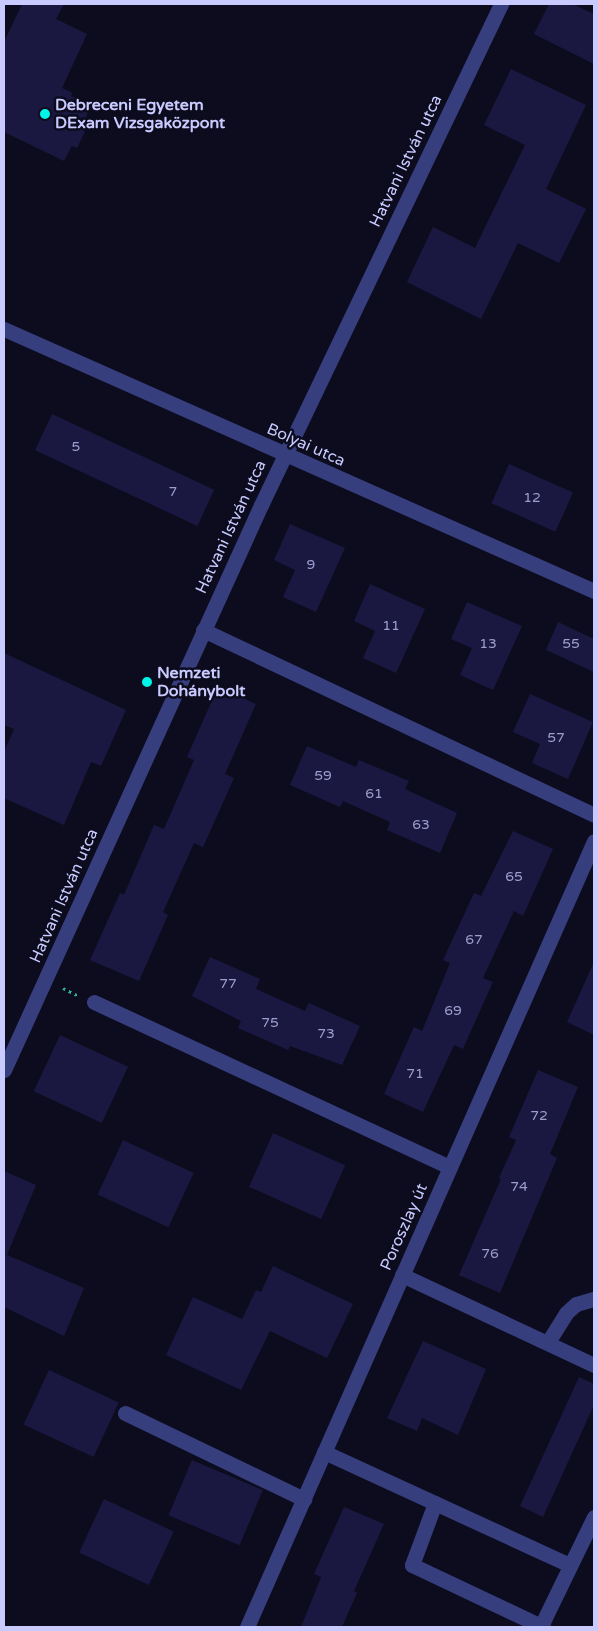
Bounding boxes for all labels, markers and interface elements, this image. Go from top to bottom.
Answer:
street label: Hatvani István utca [366,92,446,230]
place label: Debreceni Egyetem DExam Vizsgaközpont [55,95,225,133]
marker: Debreceni Egyetem DExam Vizsgaközpont [39,108,51,120]
street label: Bolyai utca [264,419,348,471]
house number: 5 [72,439,80,455]
street label: Hatvani István utca [192,457,270,597]
house number: 7 [169,484,177,500]
house number: 12 [523,490,541,506]
house number: 9 [307,557,315,573]
house number: 11 [382,618,400,634]
house number: 13 [479,636,497,652]
house number: 55 [562,636,580,652]
place label: Nemzeti Dohánybolt [157,663,245,701]
marker: Nemzeti Dohánybolt [141,676,153,688]
house number: 57 [547,730,565,746]
house number: 59 [314,768,332,784]
house number: 61 [365,786,383,802]
house number: 63 [412,817,430,833]
street label: Hatvani István utca [26,826,102,966]
house number: 65 [505,869,523,885]
house number: 67 [465,932,483,948]
house number: 77 [219,976,237,992]
house number: 69 [444,1003,462,1019]
house number: 75 [261,1015,279,1031]
house number: 73 [317,1026,335,1042]
house number: 71 [406,1066,424,1082]
house number: 72 [530,1108,548,1124]
house number: 74 [510,1179,528,1195]
street label: Poroszlay út [376,1181,432,1273]
house number: 76 [481,1246,499,1262]

